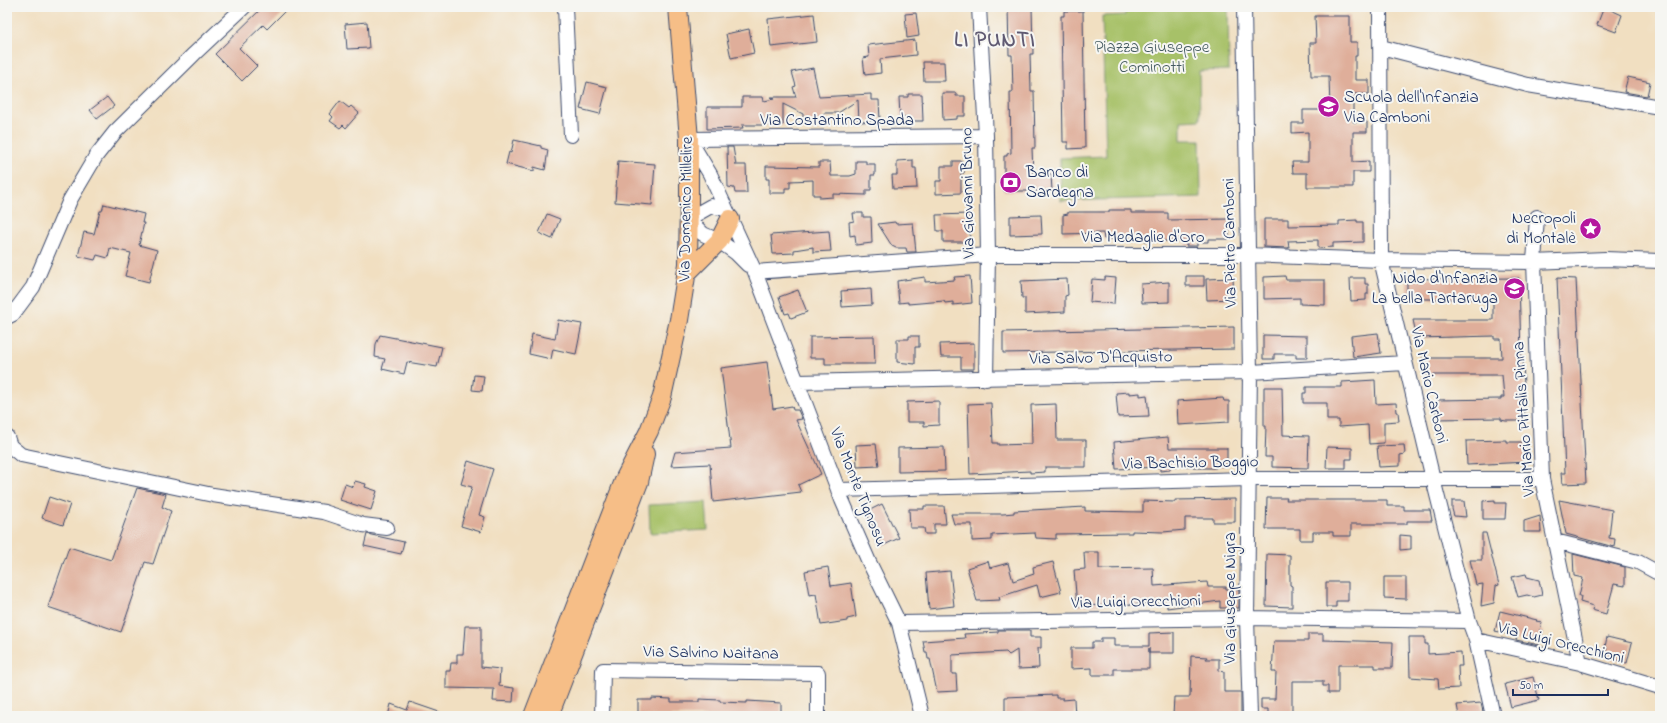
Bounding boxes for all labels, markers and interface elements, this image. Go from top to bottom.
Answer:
district label: LI PUNTI [954,26,1036,56]
park label: Piazza Giuseppe Cominotti [1095,35,1210,80]
place label: Scuola dell'Infanzia Via Camboni [1343,85,1479,130]
school or university icon: Scuola dell'Infanzia Via Camboni [1315,94,1341,120]
street label: Via Costantino Spada [759,108,914,133]
street label: Via Giovanni Bruno [954,127,982,260]
street label: Via Domenico Millelire [672,136,700,283]
place label: Banco di Sardegna [1025,160,1094,207]
bank icon: Banco di Sardegna [998,169,1024,195]
street label: Via Pietro Camboni [1216,178,1244,309]
place label: Necropoli di Montalè [1506,206,1576,251]
place icon: Necropoli di Montalè [1578,215,1604,241]
street label: Via Medaglie d'Oro [1080,225,1205,252]
place label: Nido d'Infanzia La bella Tartaruga [1372,266,1498,313]
school or university icon: Nido d'Infanzia La bella Tartaruga [1501,275,1527,301]
street label: Via Mario Carboni [1403,323,1455,446]
street label: Via Mario Pittalis Pinna [1506,341,1542,498]
street label: Via Salvo D'Acquisto [1028,344,1173,372]
street label: Via Monte Tignosu [820,423,893,551]
street label: Via Bachisio Boggio [1120,449,1259,479]
street label: Via Giuseppe Nigra [1218,532,1245,665]
street label: Via Luigi Orecchioni [1070,588,1201,618]
street label: Via Luigi Orecchioni [1494,615,1627,673]
street label: Via Salvino Naitana [642,639,779,667]
scale bar [1513,671,1608,697]
text: 50 m [1519,677,1543,695]

